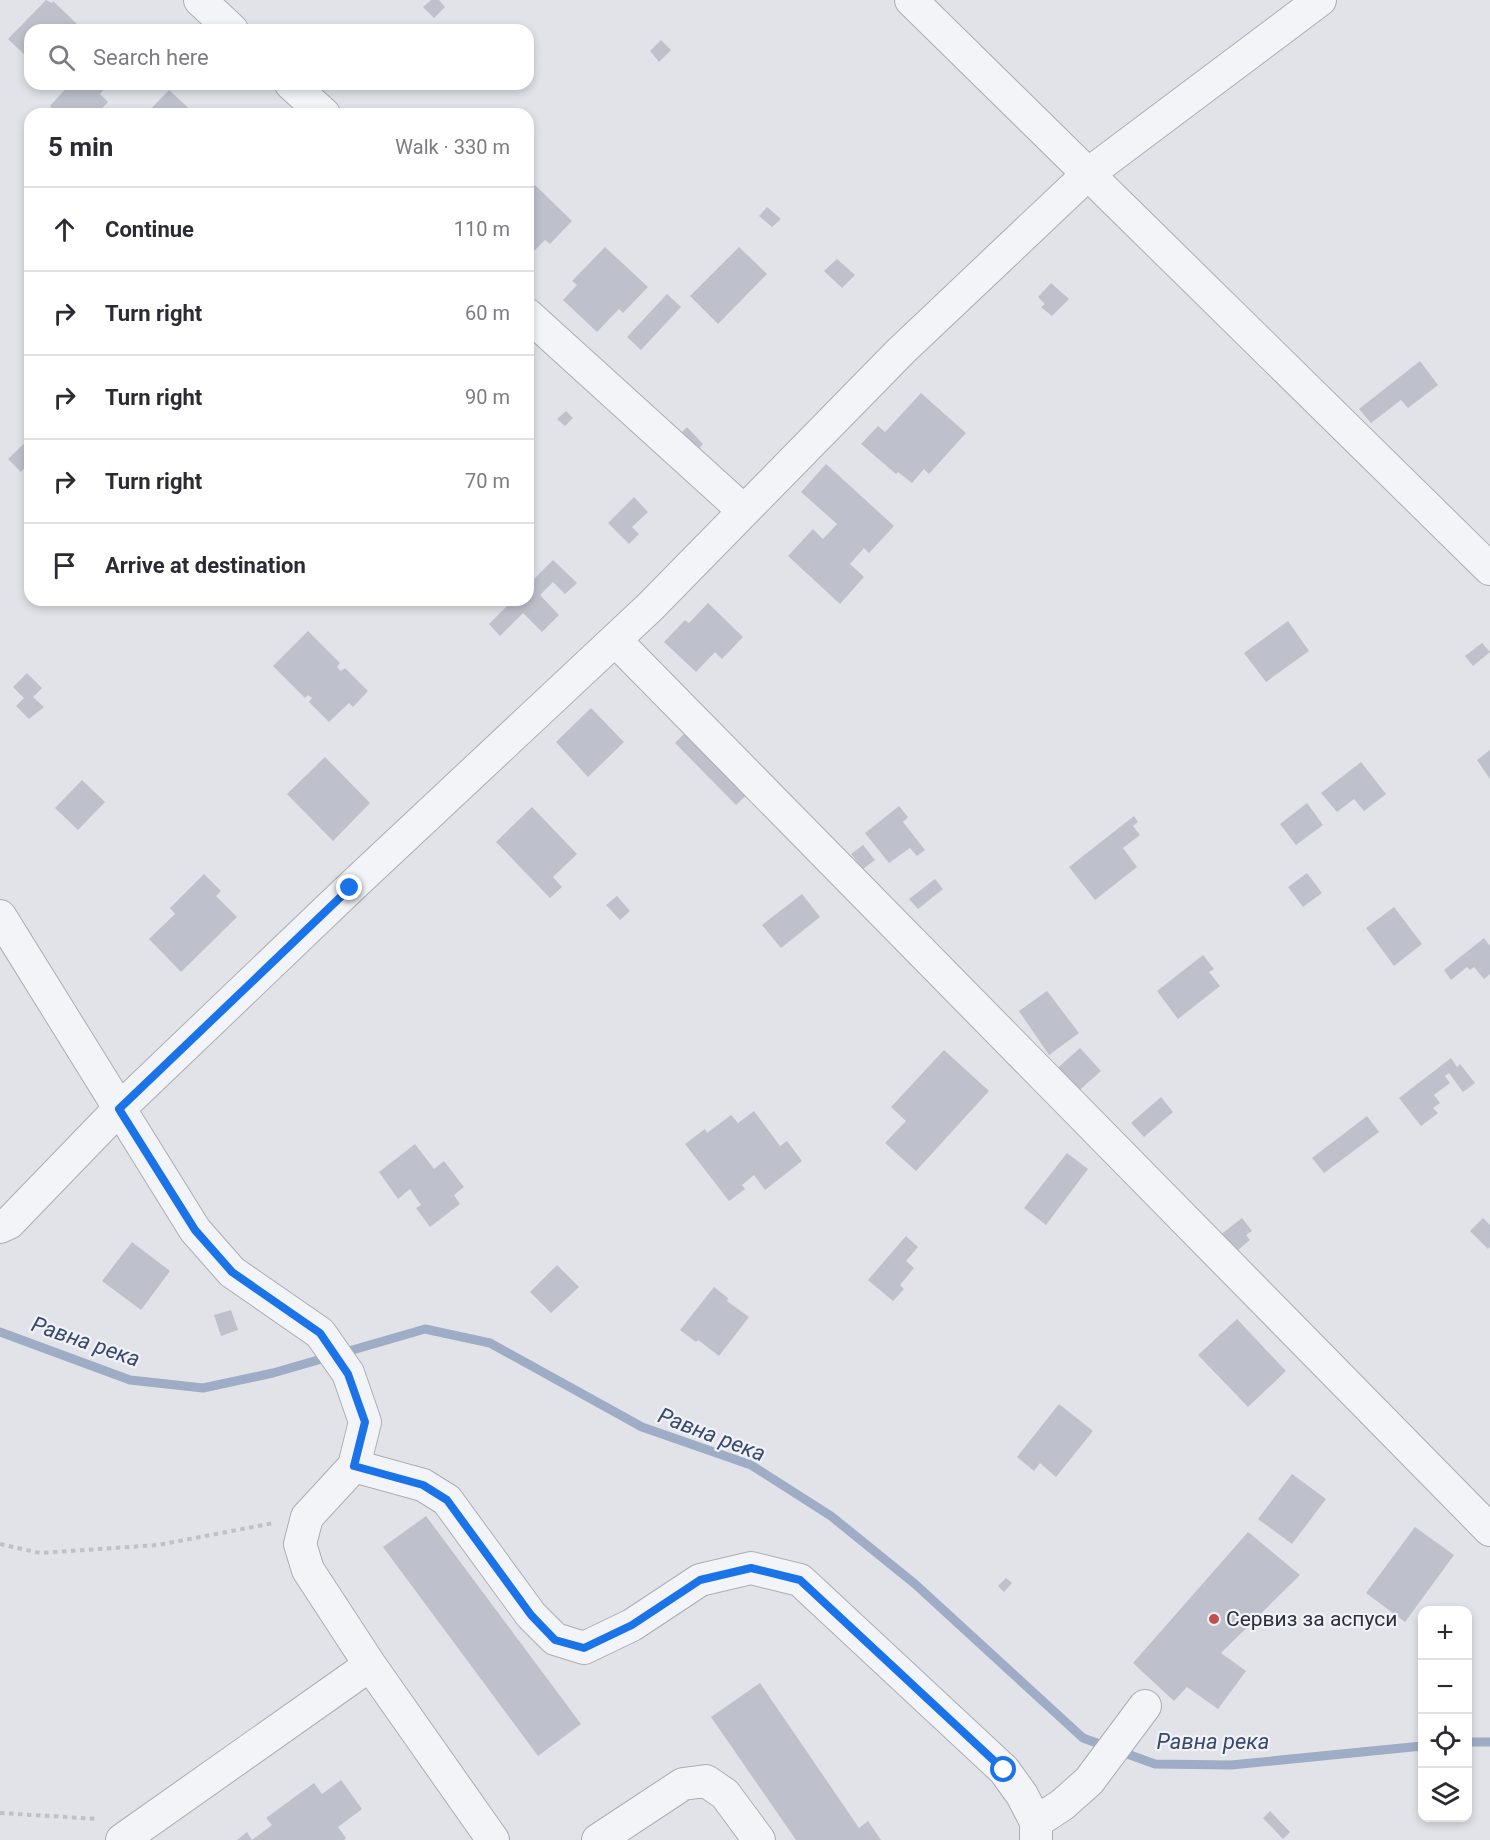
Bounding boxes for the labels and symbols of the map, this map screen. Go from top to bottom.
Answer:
route end [336,874,362,900]
water label: Равна река [28,1311,143,1372]
water label: Равна река [655,1403,769,1466]
place label: Сервиз за аспуси [1226,1607,1397,1631]
marker: Сервиз за аспуси [1207,1612,1221,1626]
water label: Равна река [1157,1729,1269,1754]
route start [990,1756,1016,1782]

